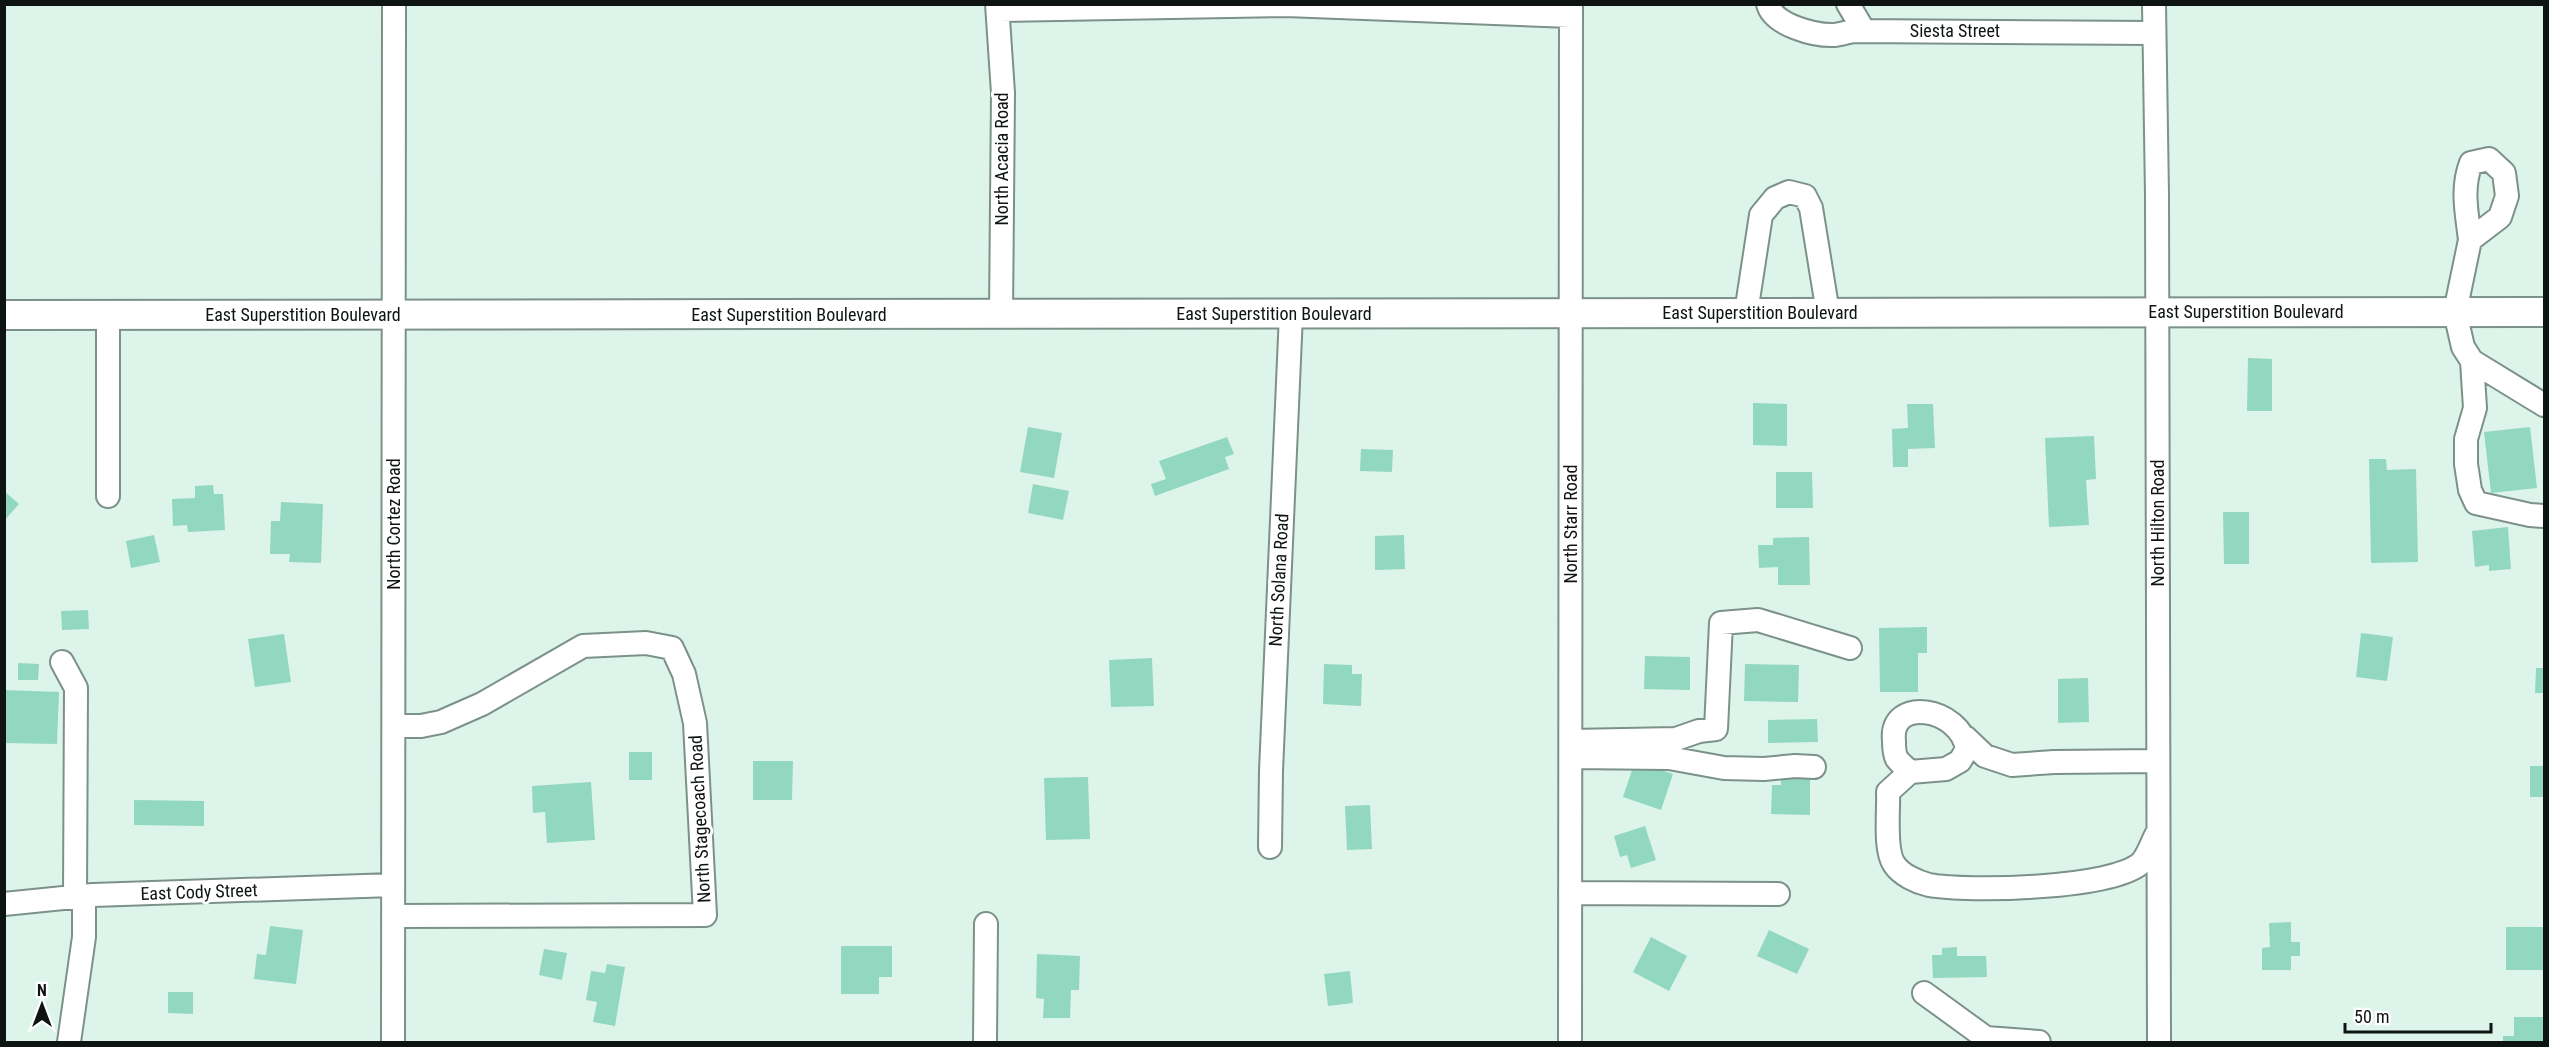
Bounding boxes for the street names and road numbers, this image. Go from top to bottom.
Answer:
street label: Siesta Street [1910,20,2000,41]
street label: North Acacia Road [991,93,1012,225]
street label: East Superstition Boulevard [2148,301,2344,322]
street label: East Superstition Boulevard [1662,302,1858,323]
street label: East Superstition Boulevard [1176,303,1372,324]
street label: East Superstition Boulevard [205,304,401,325]
street label: East Superstition Boulevard [691,304,887,325]
street label: North Cortez Road [383,458,404,590]
street label: North Hilton Road [2147,460,2168,586]
street label: North Starr Road [1560,465,1581,583]
street label: North Solana Road [1265,513,1292,647]
street label: North Stagecoach Road [685,735,714,904]
street label: East Cody Street [140,879,258,904]

